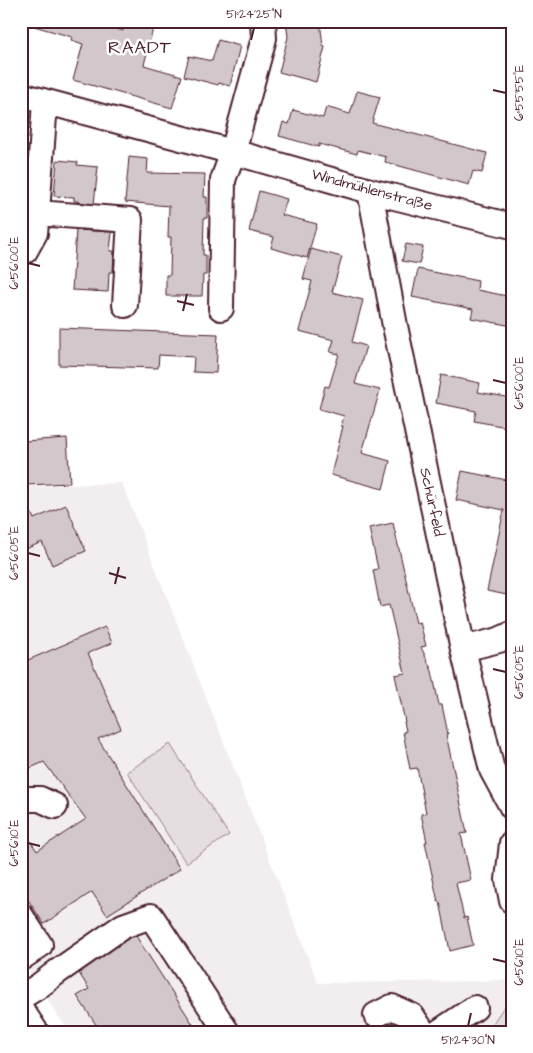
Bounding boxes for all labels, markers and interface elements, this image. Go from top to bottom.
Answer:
text: 51°24'25"N [226,6,282,23]
district label: RAADT [108,35,172,60]
text: 6°55'55"E [511,65,528,121]
street label: Windmühlenstraße [309,164,435,216]
text: 6°56'00"E [6,236,23,290]
text: 6°56'00"E [511,356,528,410]
street label: Schürfeld [415,466,450,538]
text: 6°56'05"E [6,526,23,580]
text: 6°56'05"E [511,645,528,699]
text: 6°56'10"E [6,819,23,867]
text: 6°56'10"E [511,938,528,986]
text: 51°24'30"N [441,1032,495,1049]

